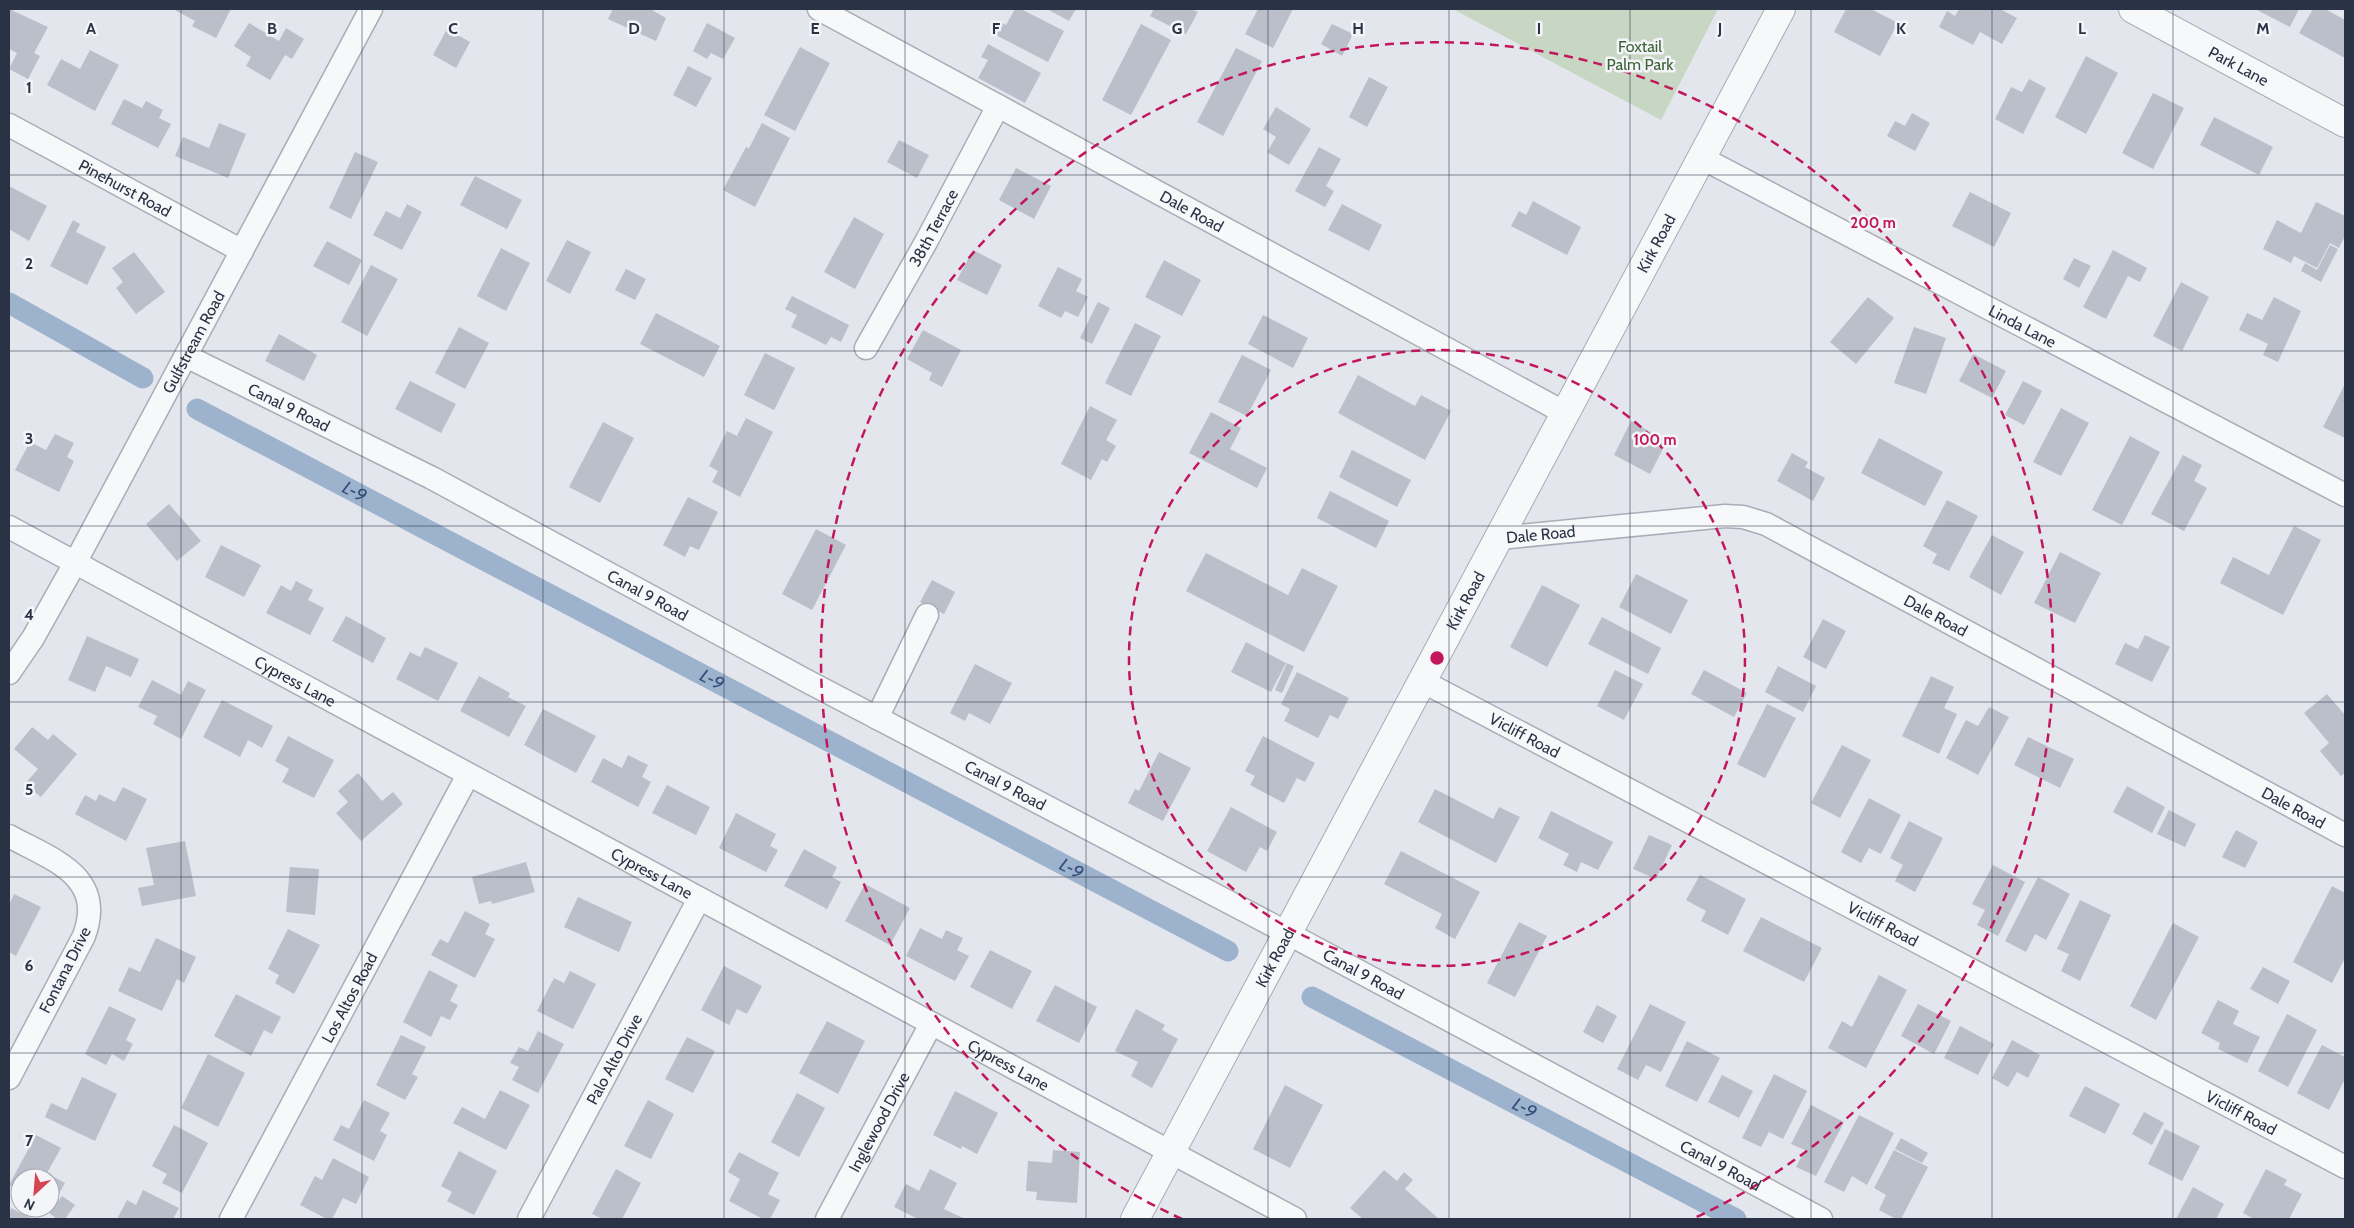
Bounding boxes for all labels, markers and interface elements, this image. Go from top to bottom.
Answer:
text: A [86,19,96,38]
text: B [267,19,277,38]
text: C [448,19,458,38]
text: D [628,19,640,38]
text: E [810,19,820,38]
text: F [992,19,1001,38]
text: G [1172,19,1182,38]
text: H [1352,19,1364,38]
text: I [1537,19,1541,38]
text: J [1717,19,1722,38]
text: K [1896,19,1906,38]
text: L [2078,19,2086,38]
text: M [2256,19,2270,38]
park label: Foxtail Palm Park [1607,37,1674,74]
street label: Park Lane [2205,42,2272,90]
text: 1 [26,78,32,97]
street label: Pinehurst Road [76,155,175,220]
street label: 38th Terrace [905,186,962,269]
street label: Dale Road [1157,186,1227,236]
street label: Kirk Road [1633,211,1679,276]
text: 200 m [1850,214,1896,232]
text: 2 [25,254,33,273]
street label: Gulfstream Road [158,288,228,396]
street label: Linda Lane [1986,301,2060,352]
street label: Canal 9 Road [245,379,333,435]
text: 3 [25,429,33,448]
text: 100 m [1633,431,1677,449]
water label: L-9 [339,476,370,507]
street label: Dale Road [1505,521,1576,547]
street label: Canal 9 Road [604,565,691,624]
street label: Kirk Road [1442,568,1488,633]
street label: Dale Road [1901,590,1971,640]
text: 4 [24,605,34,624]
centre of rings [1428,649,1446,667]
street label: Cypress Lane [251,651,339,711]
water label: L-9 [696,664,728,695]
street label: Vicliff Road [1486,709,1563,761]
street label: Canal 9 Road [962,756,1049,814]
text: 5 [25,780,33,799]
street label: Dale Road [2258,783,2329,832]
street label: Cypress Lane [608,843,696,902]
water label: L-9 [1056,853,1087,884]
street label: Vicliff Road [1844,897,1922,950]
street label: Fontana Drive [35,924,95,1016]
street label: Kirk Road [1251,925,1298,990]
street label: Canal 9 Road [1320,945,1407,1003]
street label: Los Altos Road [317,949,381,1046]
text: 6 [25,956,34,975]
street label: Palo Alto Drive [582,1011,646,1108]
street label: Cypress Lane [965,1035,1052,1094]
street label: Inglewood Drive [844,1069,913,1175]
street label: Vicliff Road [2203,1086,2280,1139]
water label: L-9 [1509,1093,1541,1124]
text: 7 [25,1131,34,1150]
street label: Canal 9 Road [1677,1136,1764,1195]
north arrow [10,1168,60,1218]
text: N [21,1194,38,1215]

